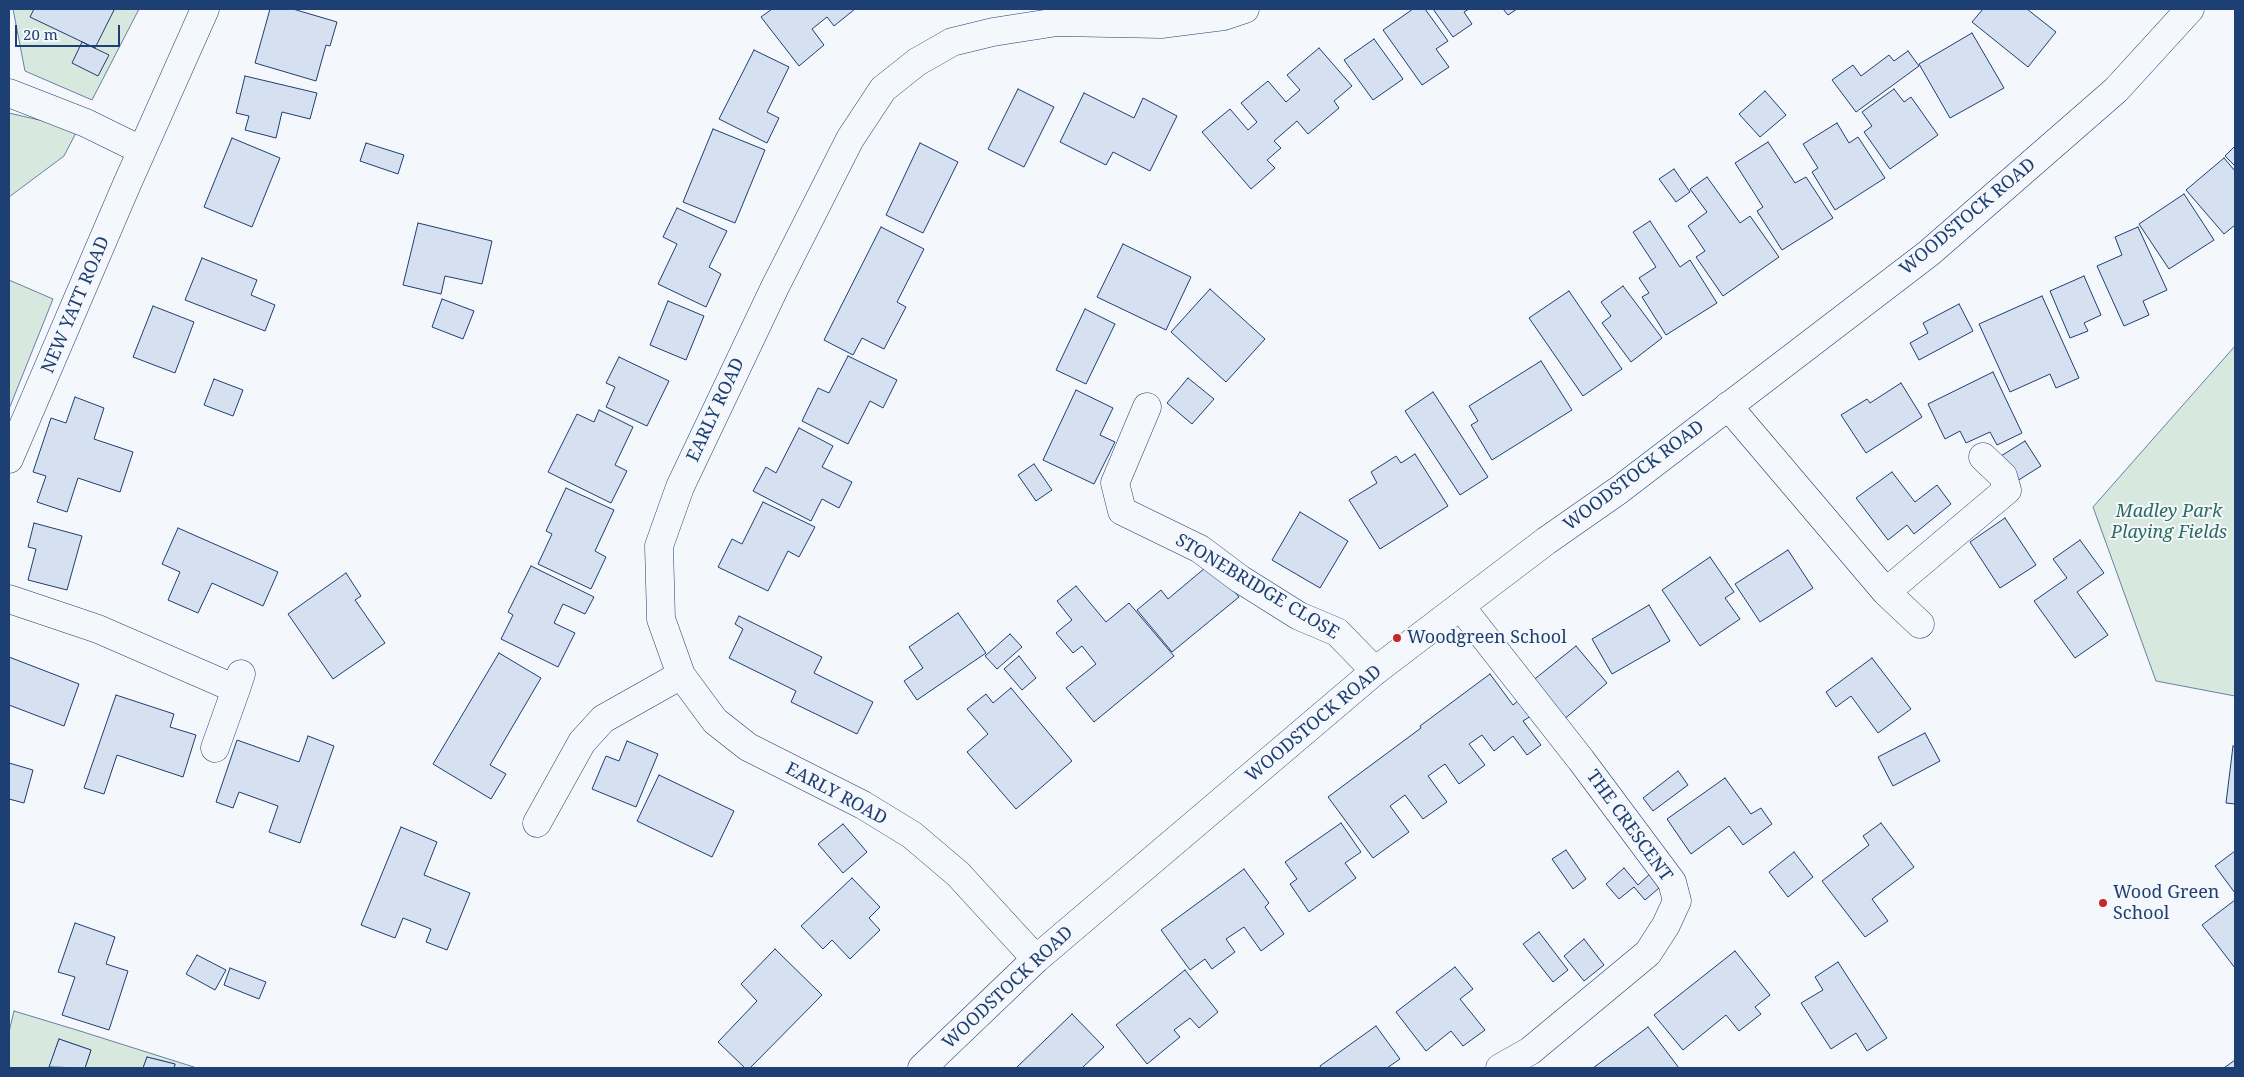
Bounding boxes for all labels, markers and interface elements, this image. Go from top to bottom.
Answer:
scale bar [18,15,122,47]
text: 20 m [23,24,58,44]
street label: WOODSTOCK ROAD [1896,154,2040,280]
street label: NEW YATT ROAD [37,233,115,377]
street label: EARLY ROAD [683,355,749,465]
street label: WOODSTOCK ROAD [1559,416,1709,536]
park label: Madley Park Playing Fields [2111,501,2227,544]
street label: STONEBRIDGE CLOSE [1171,530,1343,644]
place label: Woodgreen School [1407,627,1567,649]
marker: Woodgreen School [1391,632,1403,644]
street label: WOODSTOCK ROAD [1242,661,1386,787]
street label: EARLY ROAD [781,758,891,830]
street label: THE CRESCENT [1581,766,1677,886]
place label: Wood Green School [2113,882,2219,924]
marker: Wood Green School [2097,897,2109,909]
street label: WOODSTOCK ROAD [938,922,1078,1054]

